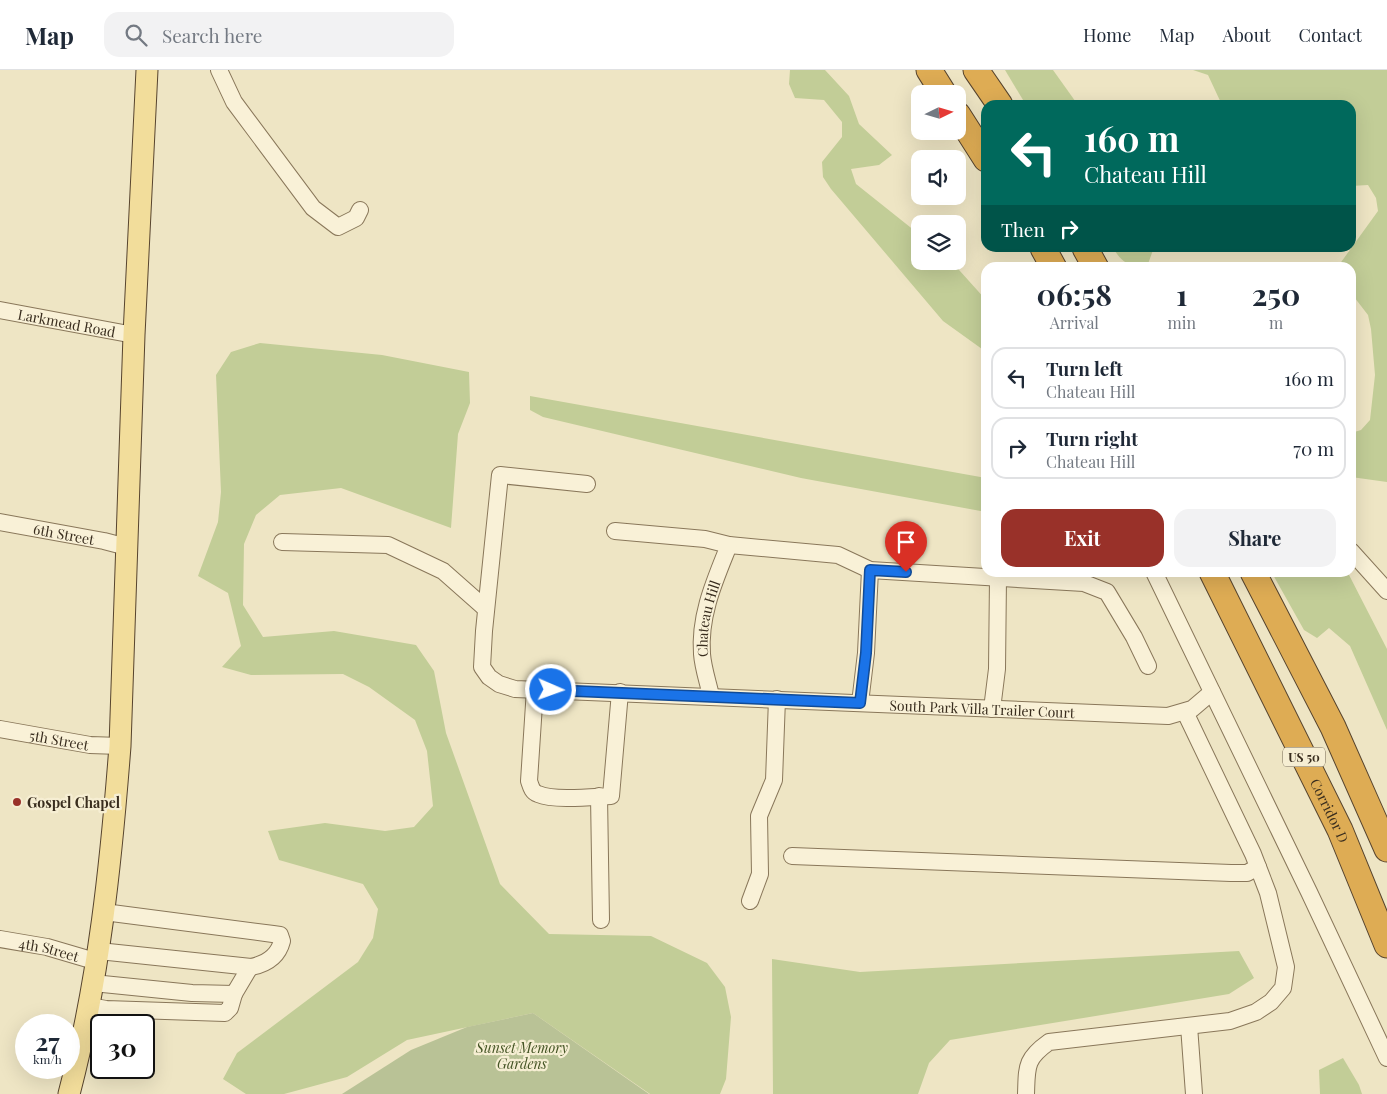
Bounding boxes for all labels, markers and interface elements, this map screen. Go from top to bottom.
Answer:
search box [104,12,454,57]
text: Map [25,19,74,51]
icon: search [122,21,150,49]
text: Search here [162,22,262,48]
text: Home [1083,23,1131,47]
text: Map [1159,23,1194,47]
text: About [1222,23,1271,47]
text: Contact [1299,23,1362,47]
north arrow [911,85,966,140]
map controls [911,85,966,270]
text: 160 m [1084,114,1179,161]
icon: left [1001,120,1066,185]
button: sound [911,150,966,205]
text: Chateau Hill [1084,159,1207,189]
button: layers [911,215,966,270]
icon: right [1055,215,1083,243]
text: Then [1001,216,1045,242]
text: 06:58 [1037,274,1112,314]
text: 1 [1176,274,1188,314]
text: 250 [1252,274,1300,314]
street label: Larkmead Road [16,304,117,341]
text: Arrival [1050,312,1099,333]
text: min [1168,312,1196,333]
text: m [1269,312,1283,333]
text: Turn left [1046,355,1123,381]
icon: left [1003,364,1031,392]
text: 160 m [1284,365,1334,391]
text: Chateau Hill [1046,381,1135,402]
text: Turn right [1046,425,1138,451]
icon: right [1003,434,1031,462]
text: 70 m [1293,435,1334,461]
text: Chateau Hill [1046,451,1135,472]
button: Exit [1001,509,1164,567]
button: Share [1174,509,1336,567]
street label: 6th Street [32,519,97,549]
pin [885,521,927,572]
icon: arrive [892,528,920,556]
street label: Chateau Hill [692,577,724,658]
position arrow [524,663,576,715]
street label: South Park Villa Trailer Court [889,695,1076,722]
street label: 5th Street [28,725,91,754]
road number: US 50 [1283,748,1325,766]
street label: Corridor D [1306,775,1354,845]
place label: Gospel Chapel [27,793,121,812]
marker: Gospel Chapel [11,796,23,808]
street label: 4th Street [17,933,82,966]
speed limit sign: 30 [90,1014,155,1079]
text: 27 [35,1024,60,1057]
park label: Sunset Memory Gardens [475,1038,568,1073]
text: km/h [33,1051,62,1067]

